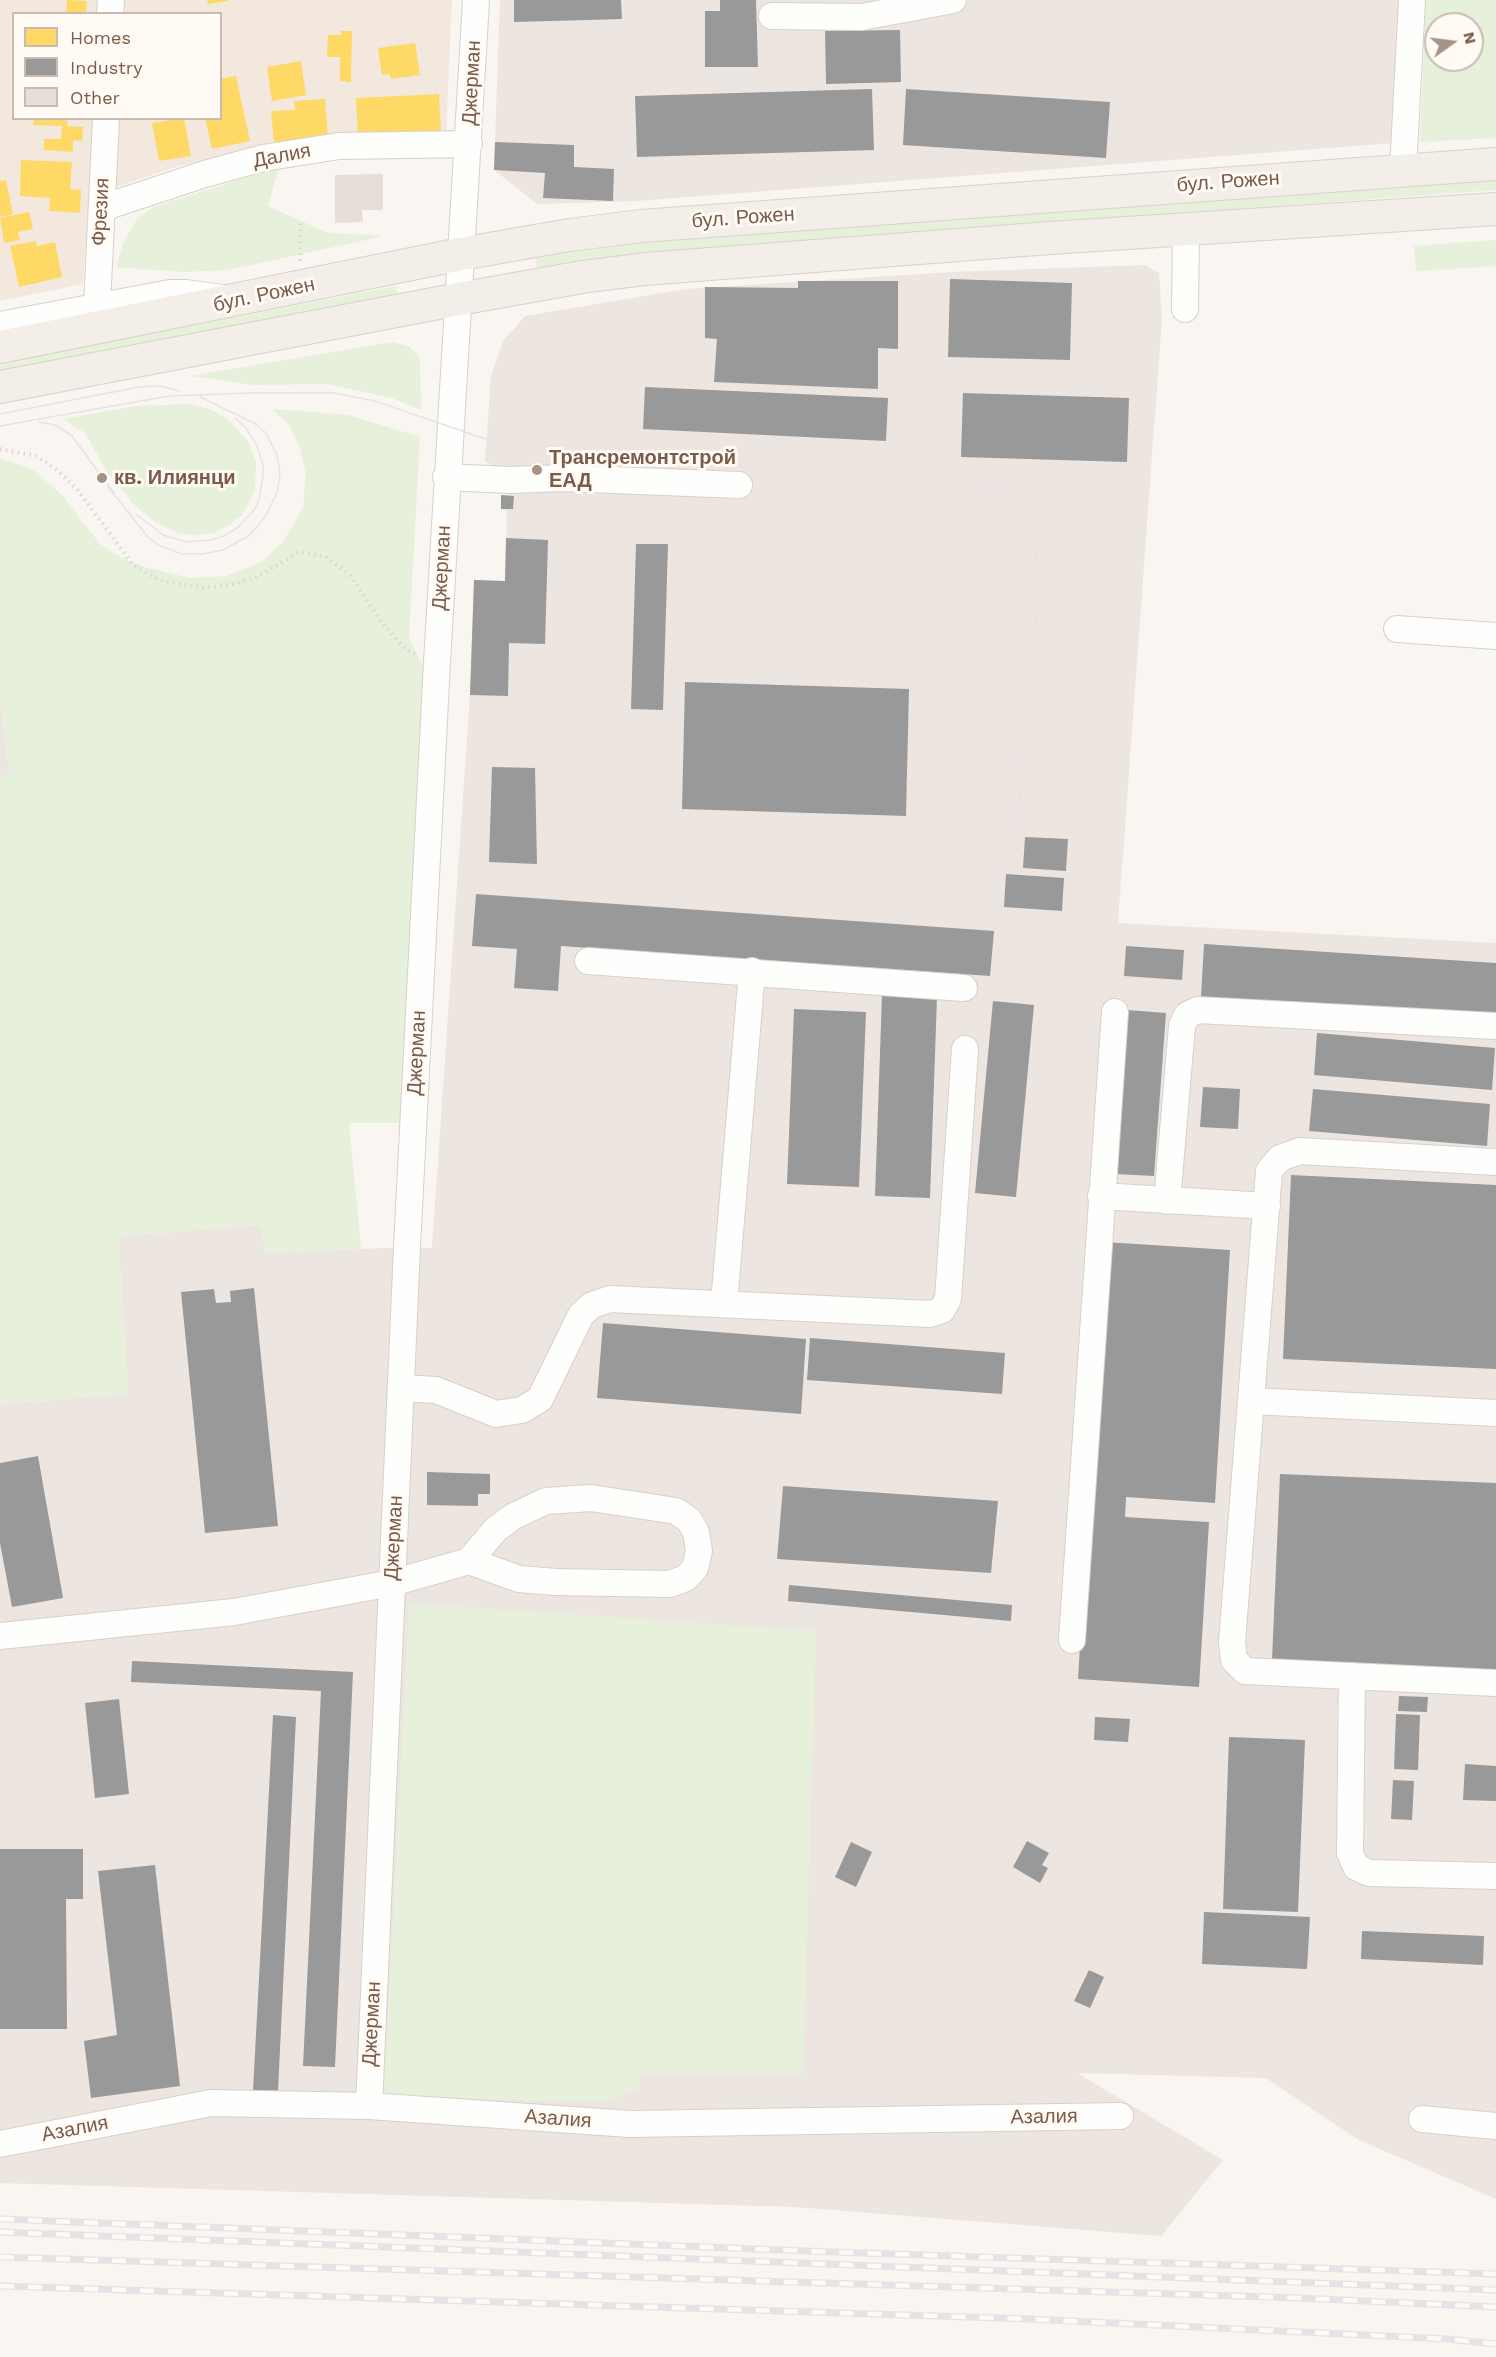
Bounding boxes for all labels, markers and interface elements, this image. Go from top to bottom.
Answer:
legend [12,12,222,120]
north arrow [1424,12,1484,72]
text: Homes [70,27,131,48]
text: N [1459,30,1481,46]
street label: Джерман [458,40,486,126]
text: Industry [70,57,142,78]
text: Other [70,87,120,108]
street label: Далия [251,139,313,173]
street label: бул. Рожен [1176,166,1280,198]
street label: Фрезия [87,177,115,247]
street label: бул. Рожен [691,202,795,234]
street label: бул. Рожен [211,273,317,317]
place label: Трансремонтстрой ЕАД [549,446,736,493]
marker: Трансремонтстрой ЕАД [530,463,544,477]
place label: кв. Илиянци [114,466,236,490]
marker: кв. Илиянци [95,471,109,485]
street label: Джерман [428,525,456,611]
street label: Джерман [403,1010,431,1096]
street label: Джерман [380,1495,408,1581]
street label: Джерман [358,1981,386,2067]
street label: Азалия [1010,2104,1078,2130]
street label: Азалия [524,2105,592,2133]
street label: Азалия [40,2111,110,2147]

